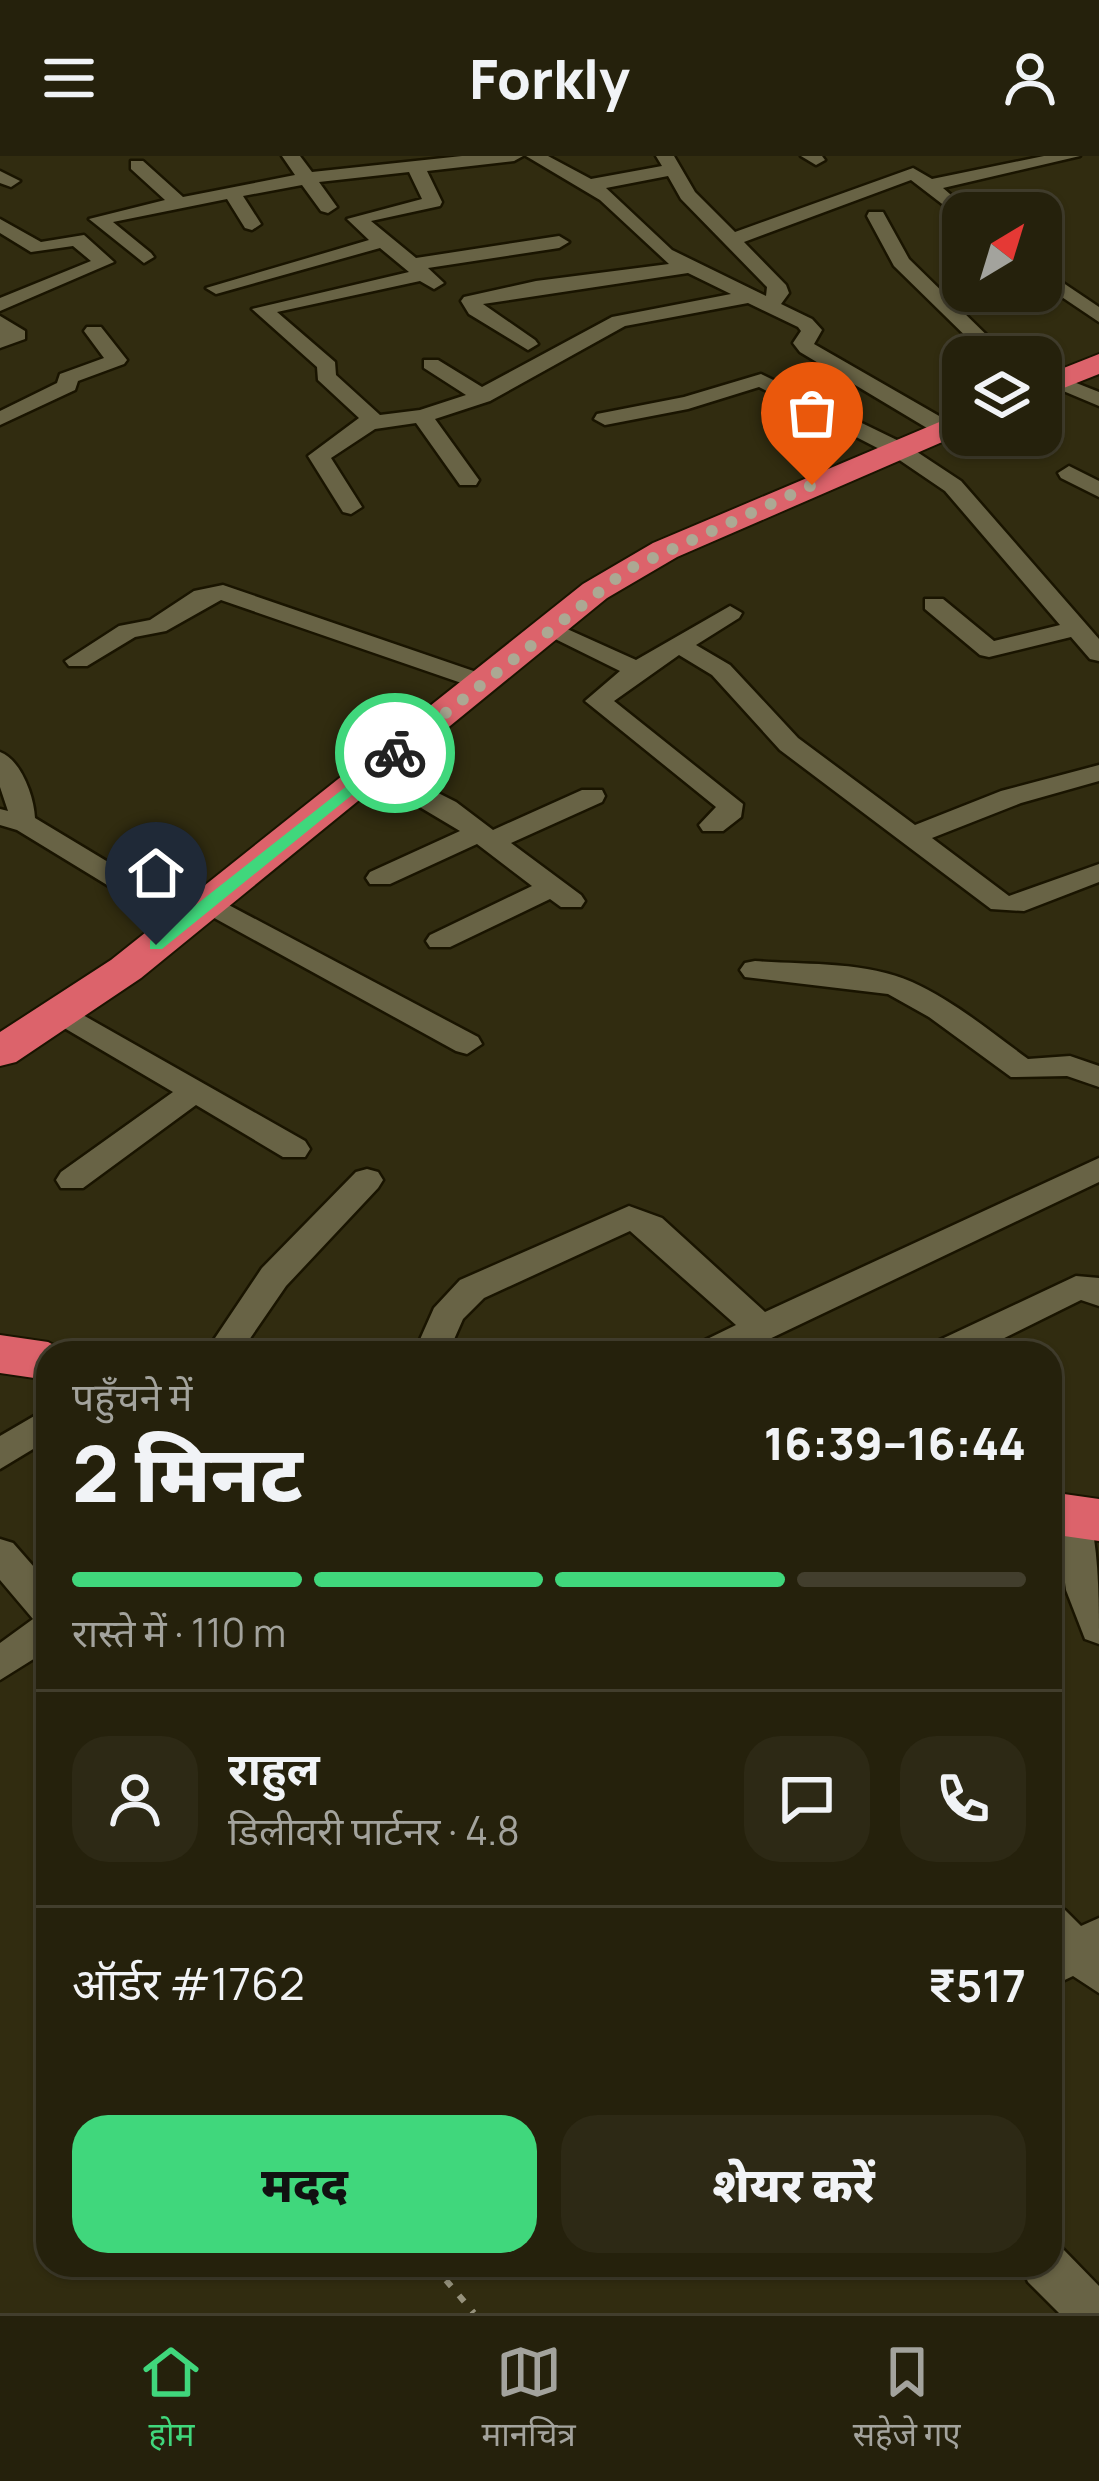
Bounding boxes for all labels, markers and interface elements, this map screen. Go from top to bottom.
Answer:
text: Forkly [469,41,630,115]
icon: menu [36,45,102,111]
icon: person [997,45,1063,111]
north arrow [942,192,1062,312]
map controls [942,192,1062,456]
button: layers [942,336,1062,456]
pin [761,362,863,485]
icon: bag [779,380,845,446]
courier [335,693,455,813]
icon: bike [362,720,428,786]
pin [105,822,207,945]
icon: home [123,840,189,906]
text: पहुँचने में [72,1369,192,1423]
text: 16:39–16:44 [764,1412,1026,1474]
text: 2 मिनट [72,1419,303,1525]
text: रास्ते में · 110 m [72,1605,286,1659]
button: person [72,1736,198,1862]
button: chat [744,1736,870,1862]
button: phone [900,1736,1026,1862]
text: राहुल [228,1737,320,1799]
text: डिलीवरी पार्टनर · 4.8 [228,1803,520,1857]
text: ऑर्डर #1762 [72,1952,305,2014]
text: ₹517 [928,1954,1026,2016]
button: मदद [72,2115,537,2253]
button: शेयर करें [561,2115,1026,2253]
tab: होम [138,2339,204,2459]
tab: मानचित्र [481,2339,576,2459]
tab: सहेजे गए [853,2339,961,2459]

